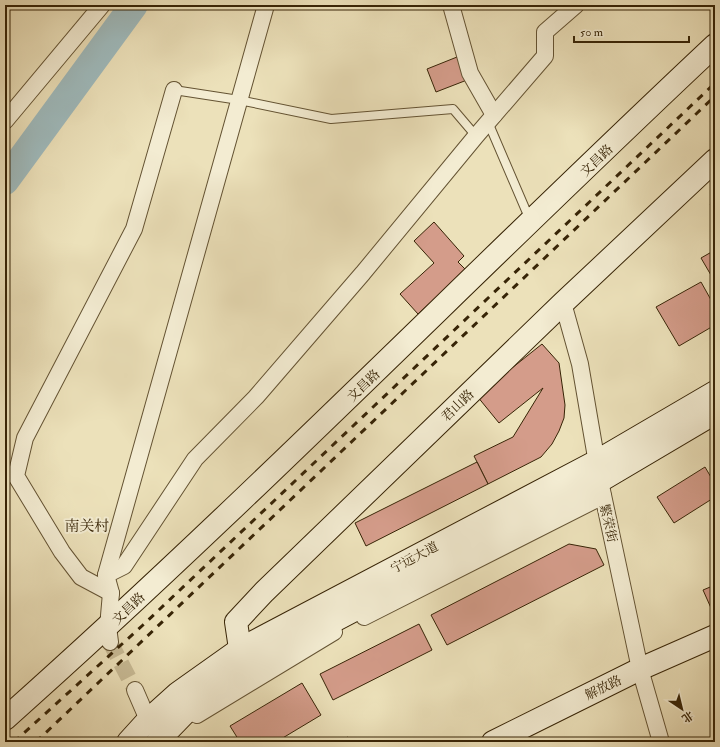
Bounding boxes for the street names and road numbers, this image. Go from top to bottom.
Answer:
street label: 文昌路 [577,141,616,180]
street label: 文昌路 [344,366,383,405]
street label: 君山路 [438,386,477,425]
street label: 繁荣街 [596,502,620,544]
street label: 宁远大道 [388,539,441,577]
street label: 文昌路 [109,589,148,628]
street label: 解放路 [582,672,624,704]

